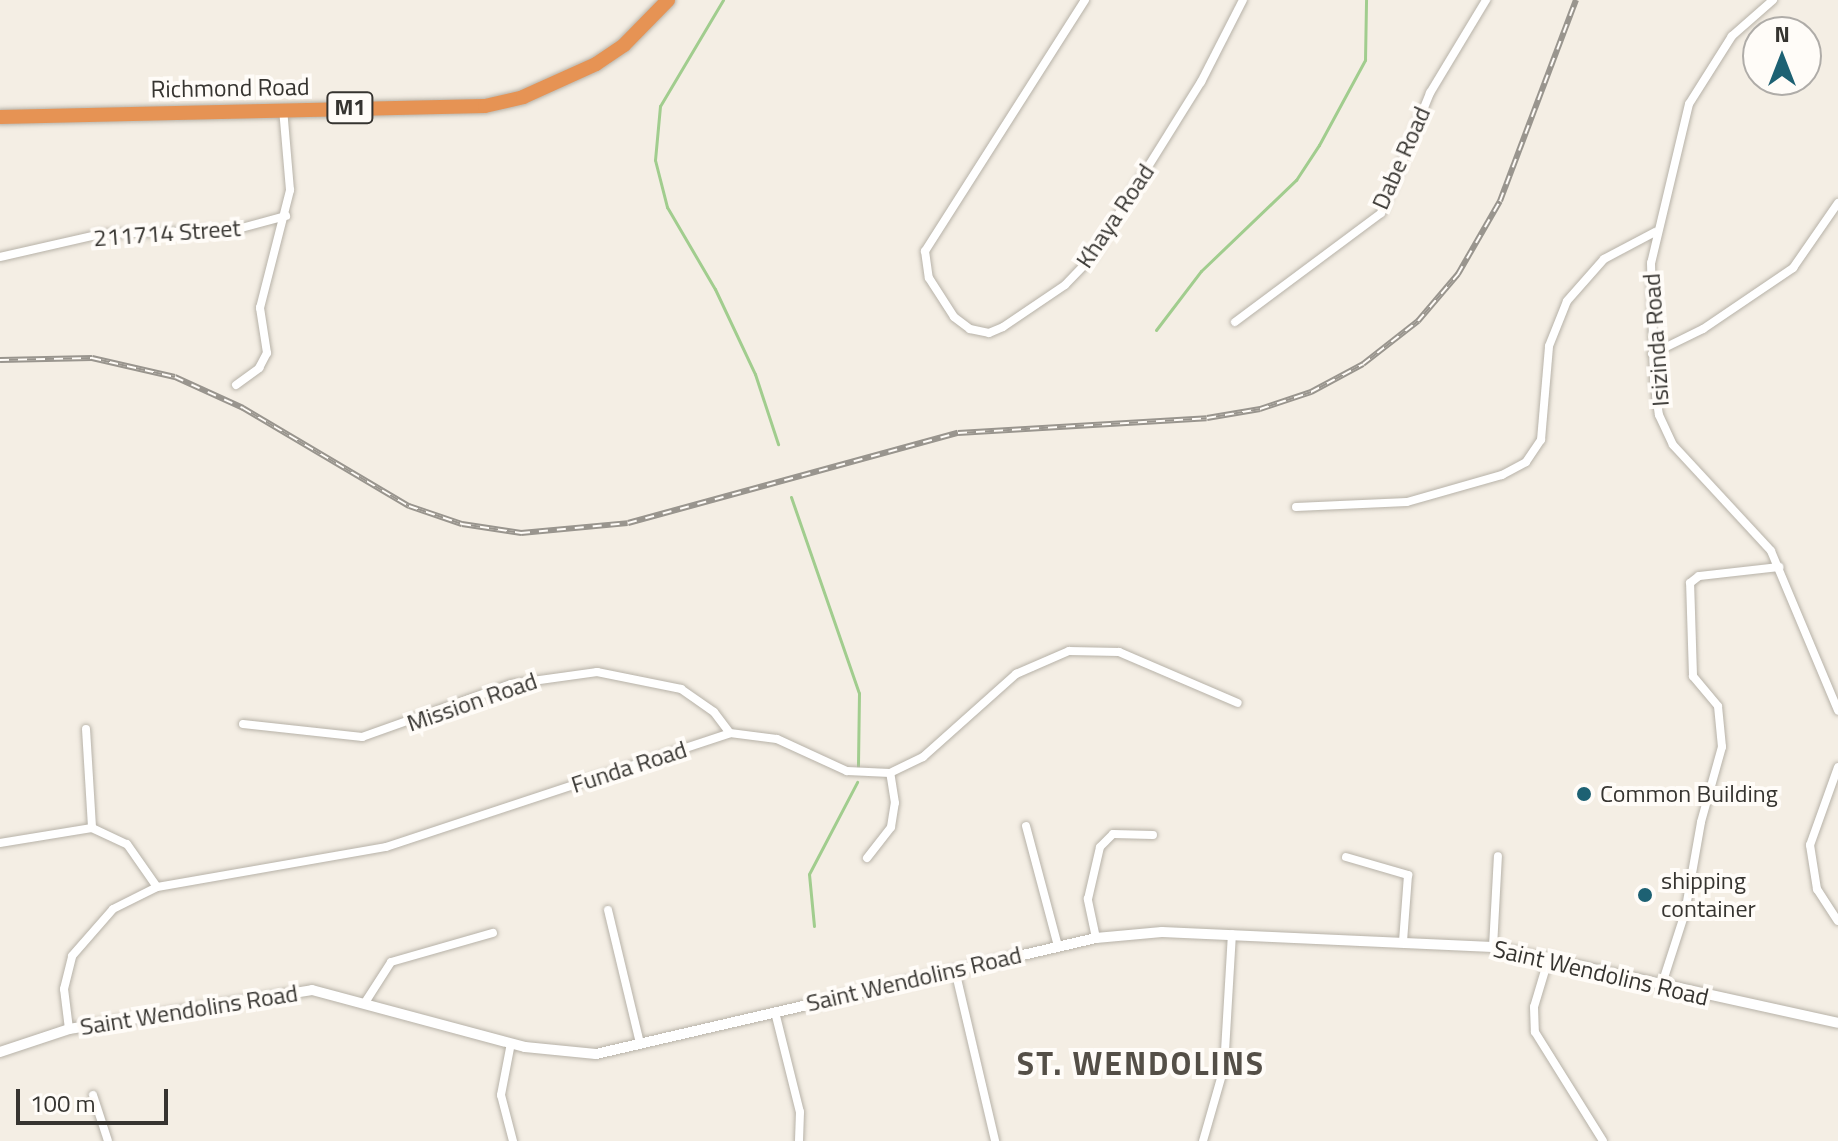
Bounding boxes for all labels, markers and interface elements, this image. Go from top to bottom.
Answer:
north arrow [1742,16,1822,96]
text: N [1774,17,1790,51]
street label: Richmond Road [150,72,310,104]
road number: M1 [326,90,374,126]
street label: Dabe Road [1366,102,1436,214]
street label: Khaya Road [1070,159,1160,273]
street label: 211714 Street [92,213,242,253]
street label: Isizinda Road [1637,272,1675,408]
street label: Mission Road [403,666,541,738]
street label: Funda Road [568,735,690,799]
place label: Common Building [1600,780,1778,808]
marker: Common Building [1575,785,1593,803]
place label: shipping container [1661,867,1756,923]
marker: shipping container [1636,886,1654,904]
street label: Saint Wendolins Road [1491,934,1711,1012]
street label: Saint Wendolins Road [804,940,1024,1018]
street label: Saint Wendolins Road [78,979,300,1041]
district label: ST. WENDOLINS [1017,1044,1265,1082]
scale bar [20,1073,172,1123]
text: 100 m [30,1085,96,1121]

